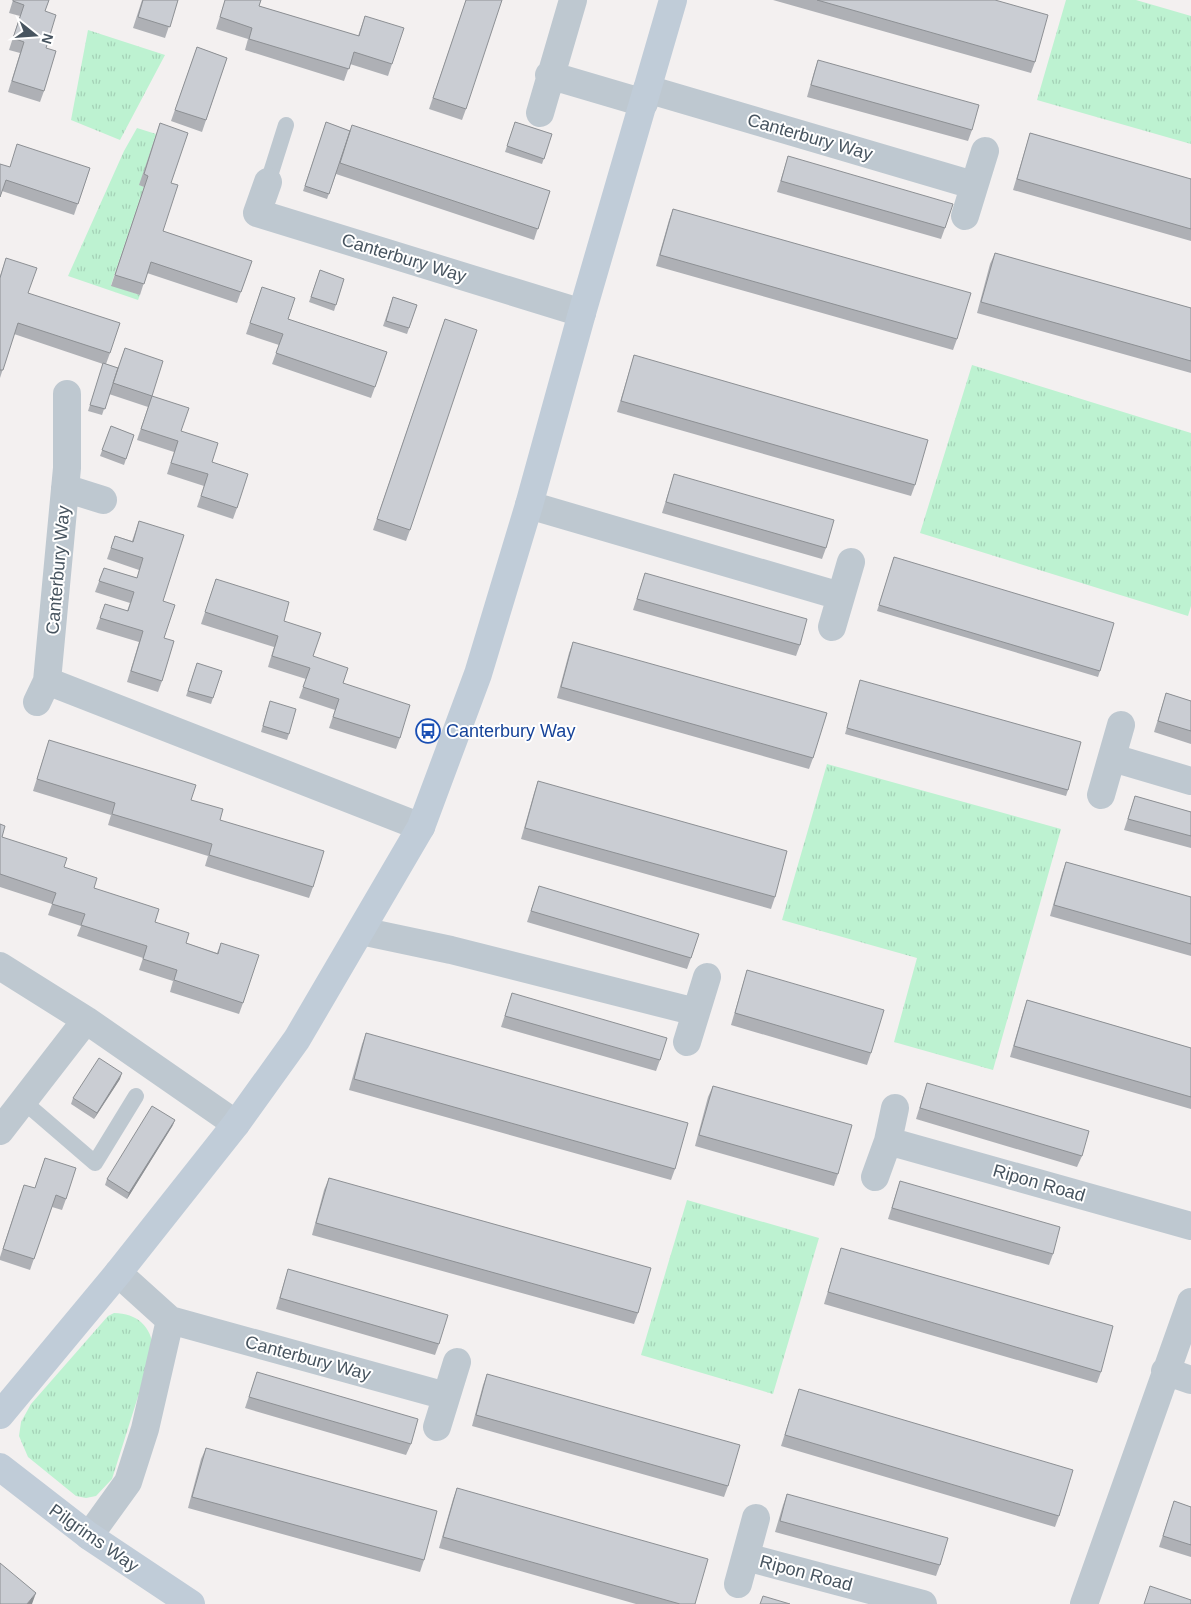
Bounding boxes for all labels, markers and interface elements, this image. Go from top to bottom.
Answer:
north arrow [10,10,60,60]
text: N [38,32,57,46]
street label: Canterbury Way [745,110,875,164]
street label: Canterbury Way [339,230,469,286]
street label: Canterbury Way [42,505,74,635]
bus stop icon: Canterbury Way [415,718,441,744]
place label: Canterbury Way [446,721,575,741]
street label: Ripon Road [991,1160,1087,1206]
street label: Canterbury Way [243,1332,373,1384]
street label: Pilgrims Way [46,1500,142,1576]
street label: Ripon Road [758,1551,854,1595]

